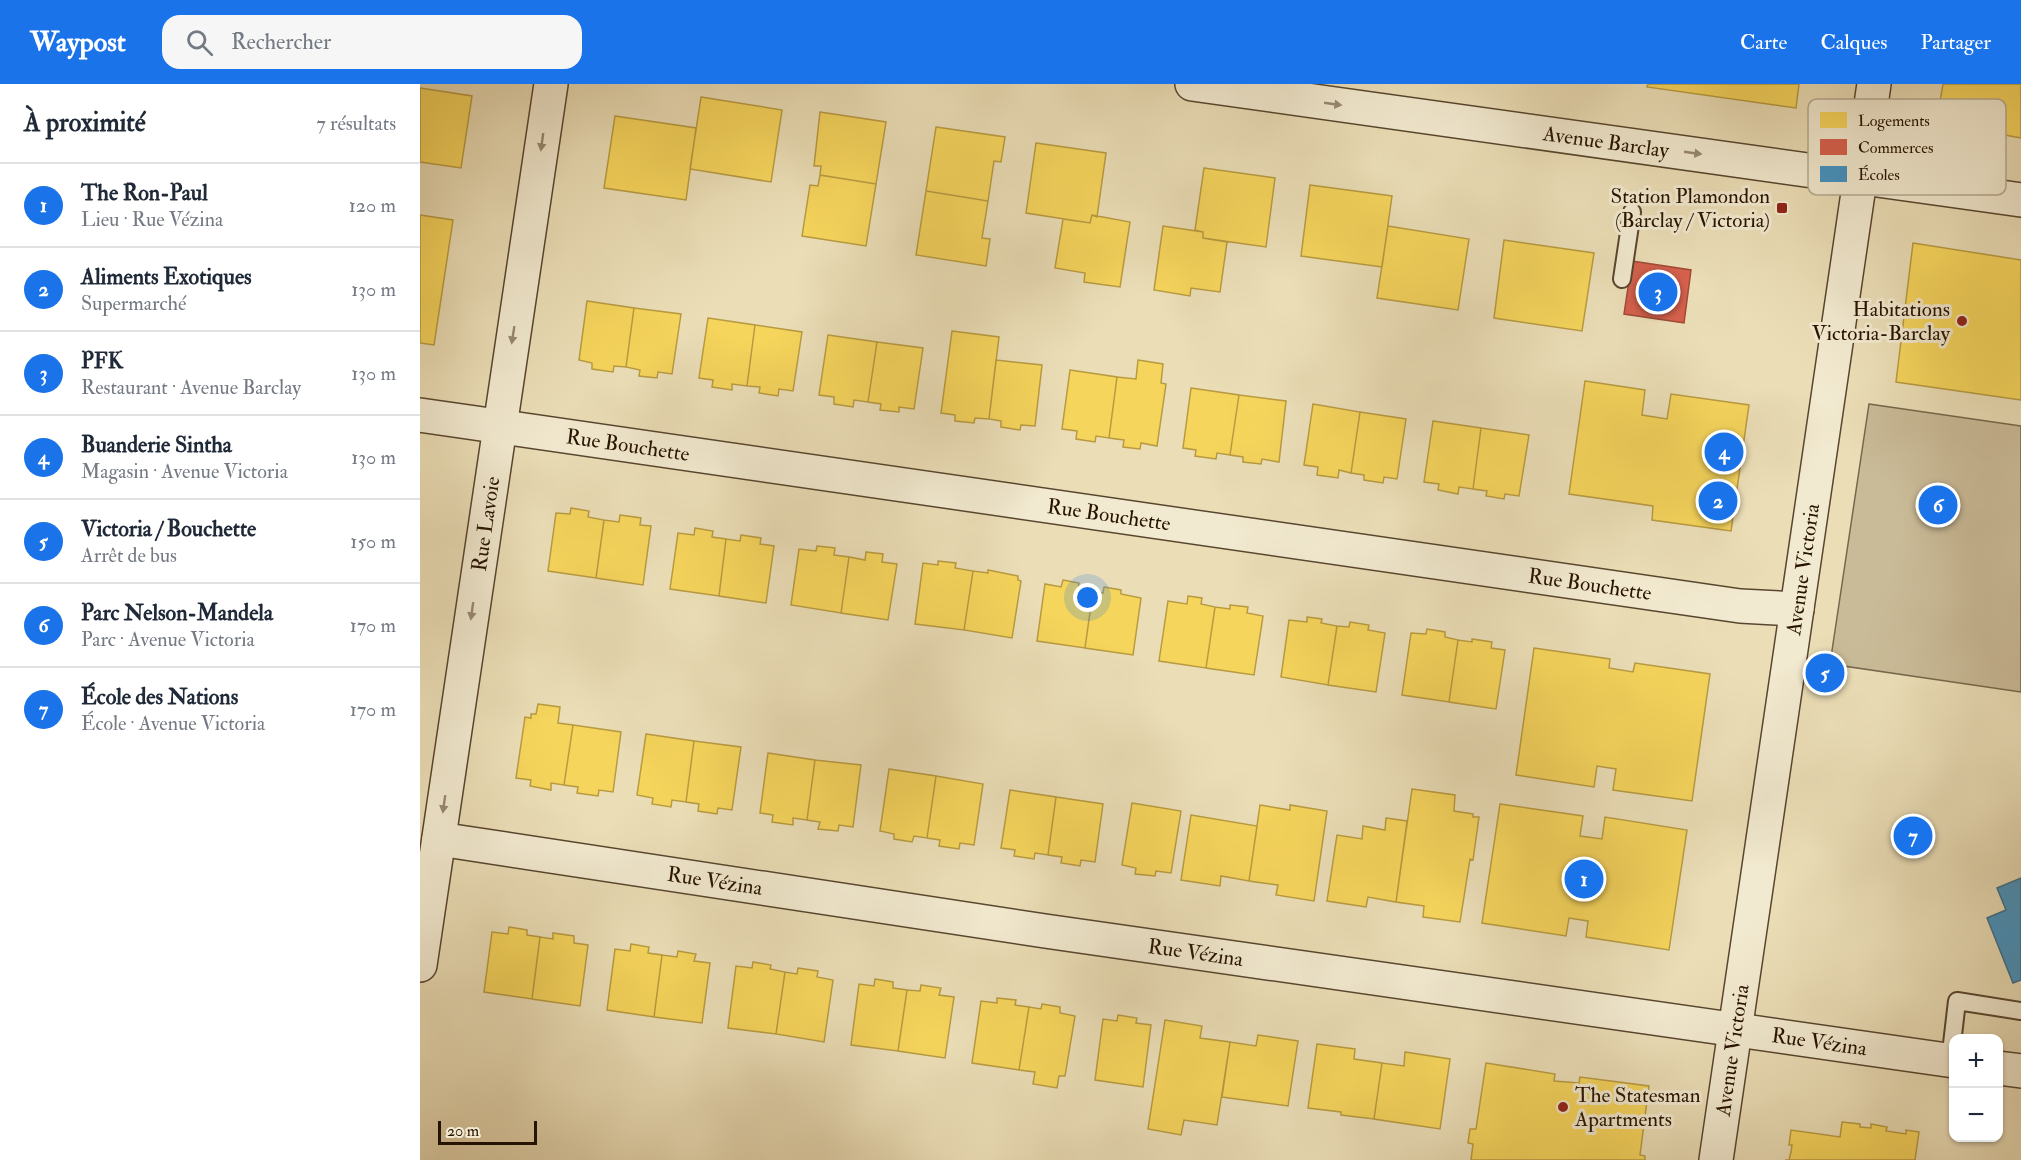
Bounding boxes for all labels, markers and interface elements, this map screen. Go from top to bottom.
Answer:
search box [162,15,582,69]
text: Waypost [30,25,126,60]
icon: search [183,26,216,59]
text: Rechercher [231,28,331,56]
text: Carte [1740,29,1787,56]
text: Calques [1820,29,1887,56]
text: Partager [1920,29,1991,56]
one-way arrow [1324,99,1343,108]
legend [1808,99,2006,195]
text: À proximité [24,107,146,139]
text: 7 résultats [317,111,396,136]
text: Logements [1858,111,1930,131]
street label: Avenue Barclay [1540,120,1671,164]
one-way arrow [537,132,546,151]
text: Commerces [1858,138,1933,158]
one-way arrow [1684,149,1703,158]
text: Écoles [1858,164,1900,185]
text: The Ron-Paul [81,179,208,207]
place label: Station Plamondon (Barclay / Victoria) [1611,183,1770,234]
text: 1 [40,193,47,218]
text: 120 m [349,193,396,218]
marker: Station Plamondon (Barclay / Victoria) [1775,201,1789,215]
text: Lieu · Rue Vézina [81,207,223,232]
text: Aliments Exotiques [81,263,252,291]
pin: 3 [1638,270,1678,314]
text: 2 [38,277,49,302]
text: 130 m [351,277,396,302]
text: Supermarché [81,291,186,316]
place label: Habitations Victoria-Barclay [1812,296,1951,347]
marker: Habitations Victoria-Barclay [1955,314,1969,328]
one-way arrow [509,325,518,344]
text: PFK [81,347,123,375]
text: 3 [40,361,47,386]
text: 130 m [351,361,396,386]
text: Restaurant · Avenue Barclay [81,375,301,400]
street label: Rue Bouchette [564,423,692,467]
pin: 4 [1704,430,1744,475]
text: Buanderie Sintha [81,431,232,459]
text: 4 [38,445,49,470]
text: 130 m [351,445,396,470]
text: Magasin · Avenue Victoria [81,459,288,484]
street label: Rue Lavoie [465,474,506,573]
pin: 2 [1698,478,1738,524]
pin: 6 [1918,482,1958,528]
street label: Rue Bouchette [1045,492,1173,537]
street label: Avenue Victoria [1780,501,1826,638]
text: Victoria / Bouchette [81,515,256,543]
text: 5 [39,529,48,554]
text: 150 m [350,529,396,554]
text: Arrêt de bus [81,543,177,568]
street label: Rue Bouchette [1526,562,1654,607]
your location [1073,583,1102,612]
text: Parc Nelson-Mandela [81,599,273,627]
one-way arrow [468,601,477,620]
text: 6 [38,613,49,638]
text: 170 m [350,613,396,638]
text: Parc · Avenue Victoria [81,627,255,652]
pin: 5 [1806,650,1844,696]
text: École des Nations [81,683,238,711]
text: 7 [39,697,48,722]
text: 170 m [350,697,396,722]
text: École · Avenue Victoria [81,711,265,736]
one-way arrow [439,794,448,813]
pin: 7 [1894,814,1932,858]
pin: 1 [1564,856,1604,902]
street label: Rue Vézina [665,860,765,901]
street label: Rue Vézina [1146,932,1245,973]
street label: Avenue Victoria [1709,982,1755,1119]
street label: Rue Vézina [1770,1022,1869,1062]
map controls [1949,1034,2003,1142]
button: + [1949,1034,2003,1088]
place label: The Statesman Apartments [1574,1082,1701,1133]
button: − [1949,1088,2003,1142]
marker: The Statesman Apartments [1556,1100,1570,1114]
scale bar [438,1118,537,1146]
text: 20 m [447,1121,479,1141]

